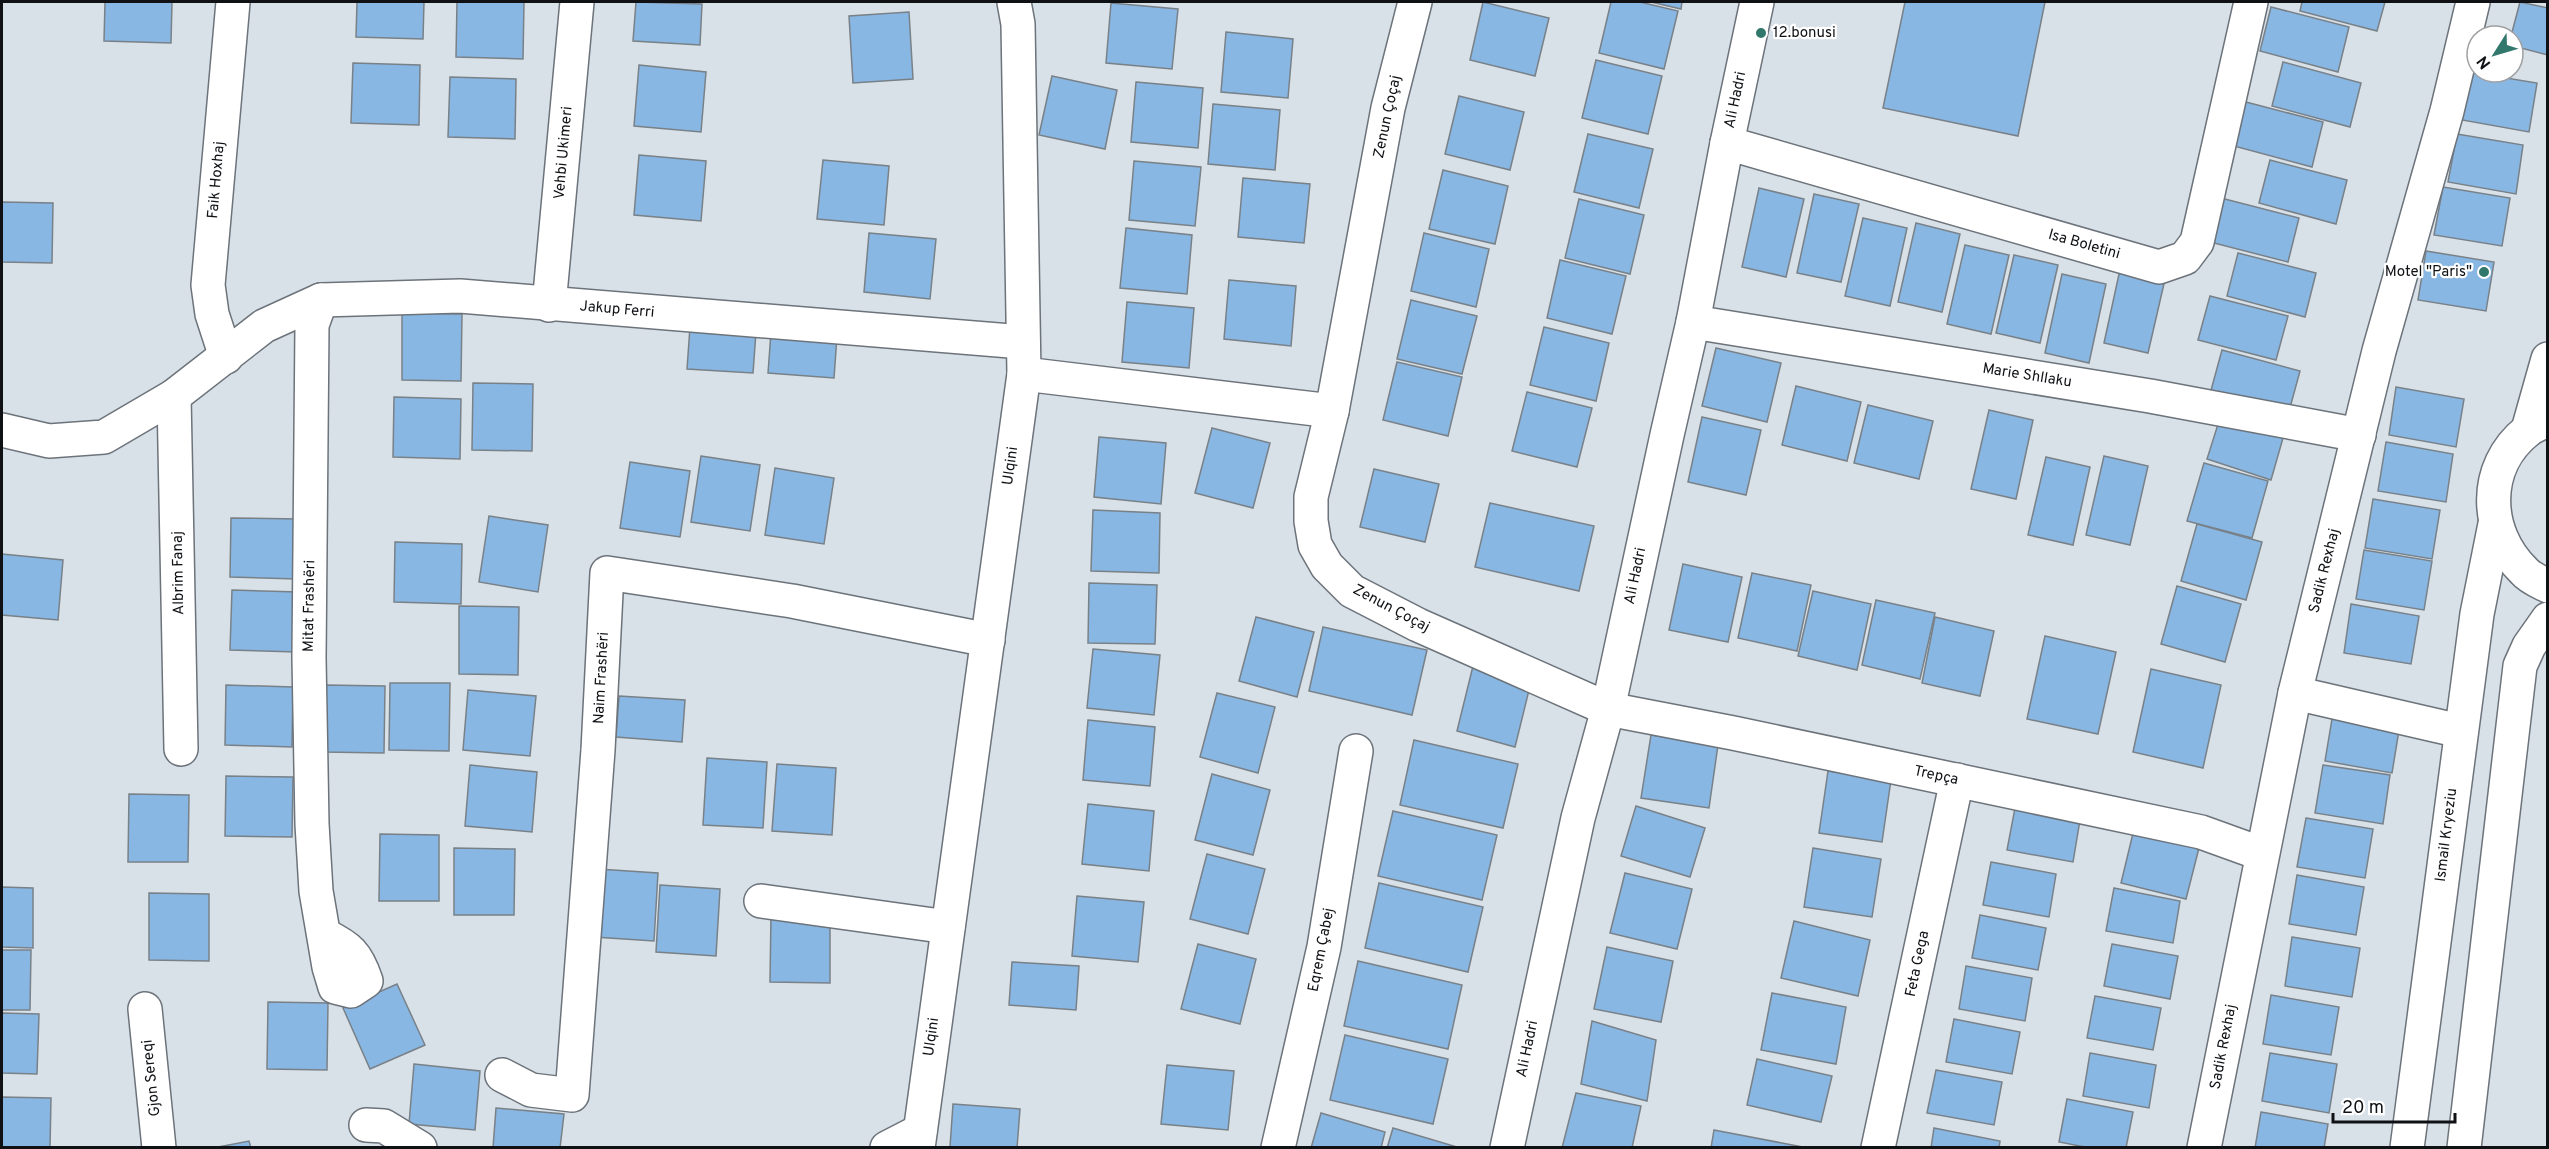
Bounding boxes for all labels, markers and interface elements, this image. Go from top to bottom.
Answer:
place label: 12.bonusi [1773,24,1836,43]
north arrow [2465,24,2525,84]
marker: 12.bonusi [1754,26,1768,40]
text: N [2473,51,2496,72]
street label: Ali Hadri [1721,70,1751,130]
street label: Zenun Çoçaj [1370,74,1406,160]
street label: Vehbi Ukimeri [550,106,578,200]
street label: Faik Hoxhaj [204,141,230,219]
street label: Isa Boletini [2046,226,2122,264]
place label: Motel "Paris" [2385,263,2472,282]
marker: Motel "Paris" [2477,265,2491,279]
street label: Jakup Ferri [579,297,655,323]
street label: Marie Shllaku [1981,360,2073,392]
street label: Ulqini [999,445,1023,487]
street label: Sadik Rexhaj [2305,527,2345,615]
street label: Albrim Fanaj [169,531,189,615]
street label: Ali Hadri [1621,546,1651,606]
street label: Mitat Frashëri [300,560,320,652]
street label: Zenun Çoçaj [1349,581,1433,637]
street label: Naim Frashëri [590,631,614,725]
street label: Trepça [1912,762,1960,790]
street label: Ismail Kryeziu [2432,787,2462,883]
street label: Eqrem Çabej [1305,906,1339,994]
street label: Feta Gega [1902,929,1934,999]
street label: Sadik Rexhaj [2206,1003,2242,1091]
street label: Ulqini [920,1016,944,1058]
street label: Ali Hadri [1513,1019,1543,1079]
street label: Gjon Sereqi [139,1039,165,1117]
scale bar [2333,1086,2454,1124]
text: 20 m [2342,1097,2384,1120]

